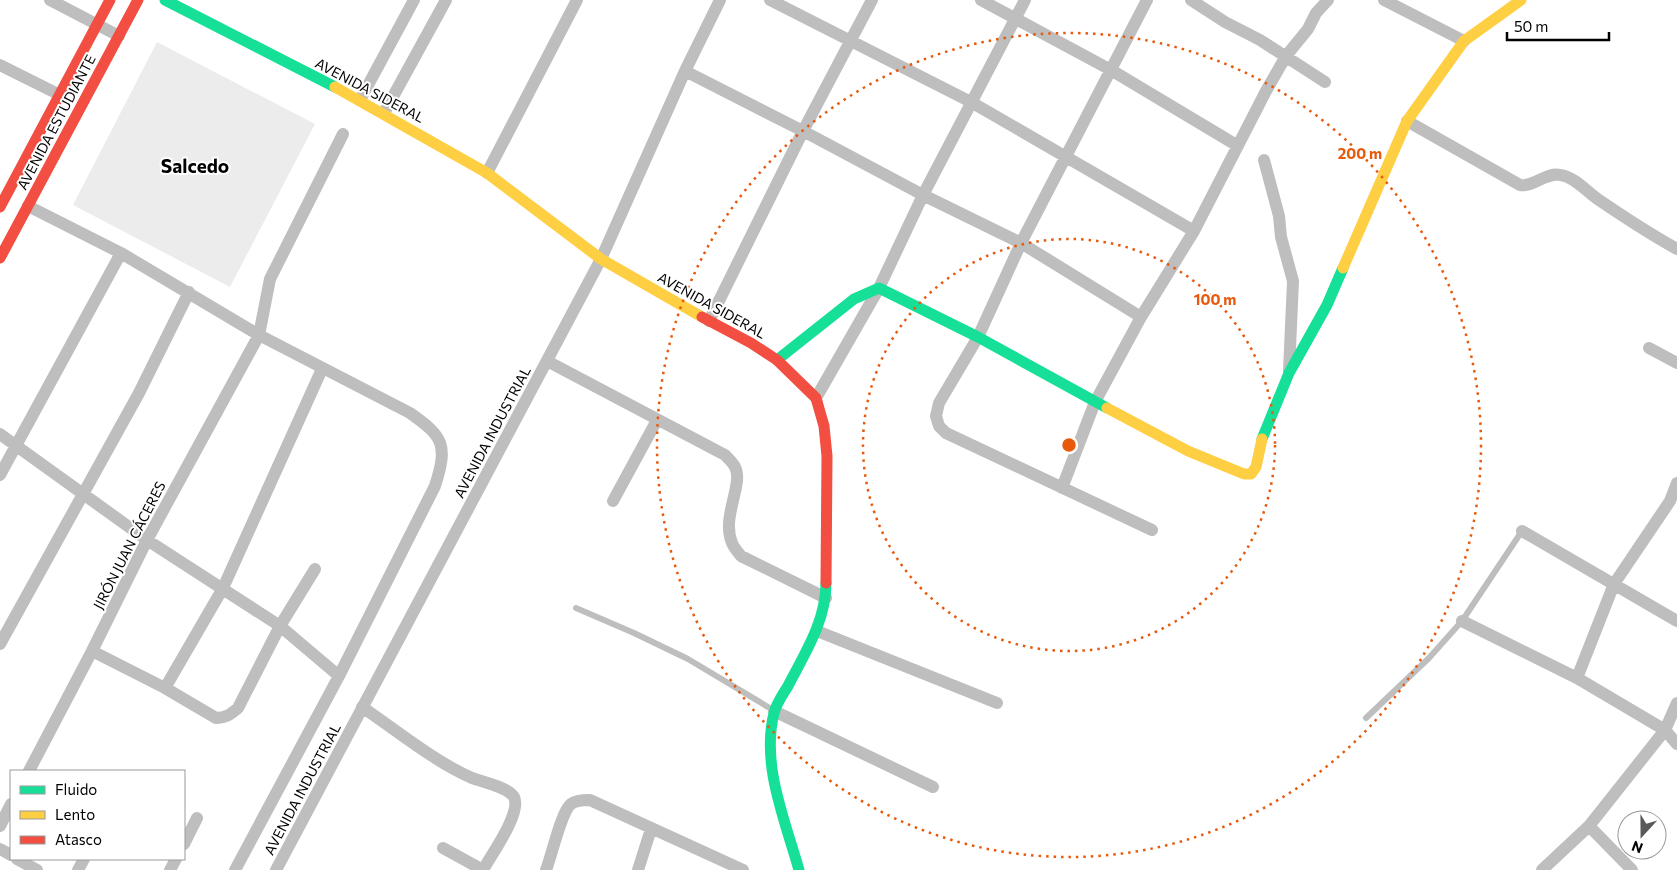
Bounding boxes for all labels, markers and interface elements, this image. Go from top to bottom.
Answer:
scale bar [1507,10,1610,42]
text: 50 m [1514,17,1548,35]
street label: AVENIDA ESTUDIANTE [13,52,99,192]
street label: AVENIDA SIDERAL [313,54,427,126]
text: 200 m [1338,144,1382,162]
district label: Salcedo [161,154,229,177]
street label: AVENIDA SIDERAL [655,268,769,342]
text: 100 m [1194,290,1236,308]
street label: AVENIDA INDUSTRIAL [450,363,534,501]
centre of rings [1060,436,1078,454]
street label: JIRÓN JUAN CÁCERES [89,478,169,612]
street label: AVENIDA INDUSTRIAL [260,720,344,858]
legend [10,770,185,860]
text: Fluido [55,780,97,798]
text: Lento [55,805,95,823]
north arrow [1617,810,1667,860]
text: Atasco [55,830,102,848]
text: N [1629,838,1645,857]

